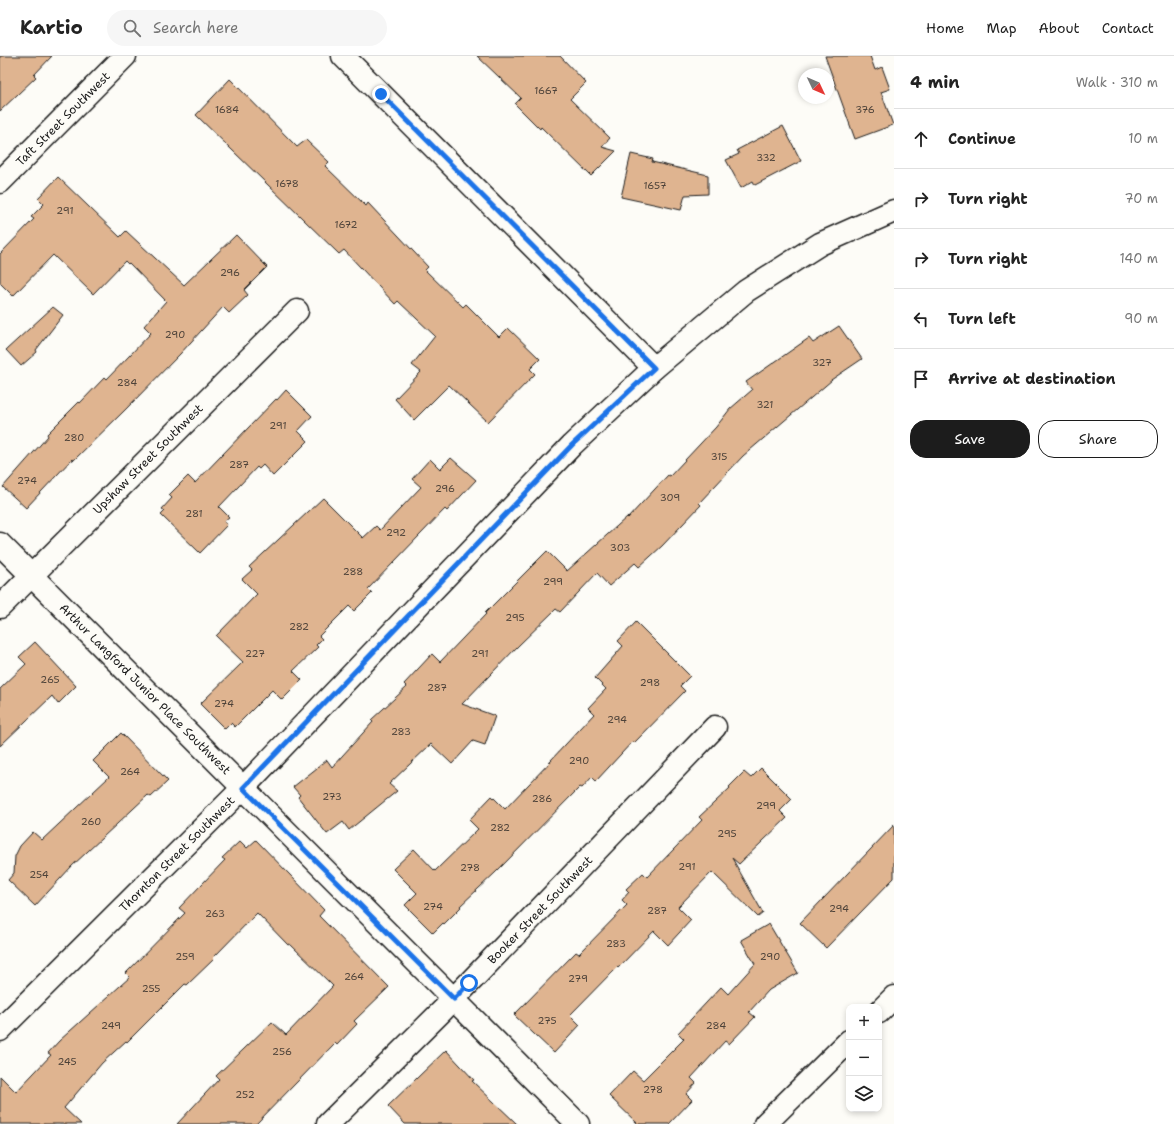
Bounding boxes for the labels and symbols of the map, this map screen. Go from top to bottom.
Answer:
street label: Taft Street Southwest [12,68,114,170]
north arrow [798,68,834,104]
house number: 1667 [534,84,558,97]
route end [372,85,390,103]
house number: 1684 [215,103,239,116]
house number: 376 [855,103,875,116]
house number: 332 [756,151,776,164]
house number: 1678 [275,177,299,190]
house number: 1657 [643,179,667,192]
house number: 291 [56,204,74,217]
house number: 1672 [335,218,357,231]
house number: 296 [220,266,240,279]
house number: 290 [165,328,185,341]
house number: 327 [812,356,832,369]
house number: 284 [117,376,137,389]
house number: 321 [756,398,774,411]
street label: Upshaw Street Southwest [89,400,207,518]
house number: 291 [269,419,287,432]
house number: 280 [64,431,84,444]
house number: 315 [711,450,727,463]
house number: 287 [229,458,249,471]
house number: 274 [17,474,37,487]
house number: 296 [435,482,455,495]
house number: 309 [660,491,680,504]
house number: 281 [185,507,203,520]
house number: 292 [386,526,406,539]
house number: 303 [610,541,630,554]
house number: 288 [343,565,363,578]
house number: 299 [543,575,563,588]
street label: Arthur Langford Junior Place Southwest [56,600,234,778]
house number: 295 [505,611,525,624]
house number: 282 [289,620,309,633]
house number: 227 [245,647,265,660]
house number: 291 [471,647,489,660]
house number: 265 [40,673,60,686]
house number: 298 [640,676,660,689]
house number: 287 [427,681,447,694]
house number: 274 [214,697,234,710]
house number: 294 [607,713,627,726]
house number: 283 [391,725,411,738]
house number: 290 [569,754,589,767]
house number: 264 [120,765,140,778]
house number: 273 [322,790,342,803]
house number: 286 [532,792,552,805]
street label: Thornton Street Southwest [116,793,238,915]
house number: 299 [756,799,776,812]
house number: 260 [81,815,101,828]
house number: 282 [490,821,510,834]
house number: 295 [717,827,737,840]
street label: Booker Street Southwest [484,852,596,968]
house number: 291 [678,860,696,873]
house number: 278 [460,861,480,874]
house number: 254 [29,868,49,881]
house number: 274 [423,900,443,913]
house number: 294 [829,902,849,915]
house number: 287 [647,904,667,917]
house number: 263 [205,907,225,920]
house number: 283 [606,937,626,950]
house number: 259 [175,950,195,963]
house number: 290 [760,950,780,963]
house number: 264 [344,970,364,983]
house number: 279 [568,972,588,985]
route start [460,974,478,992]
house number: 255 [142,982,160,995]
house number: 275 [537,1014,557,1027]
house number: 249 [101,1019,121,1032]
house number: 284 [706,1019,726,1032]
house number: 256 [272,1045,292,1058]
house number: 245 [57,1055,77,1068]
house number: 278 [643,1083,663,1096]
house number: 252 [235,1088,255,1101]

